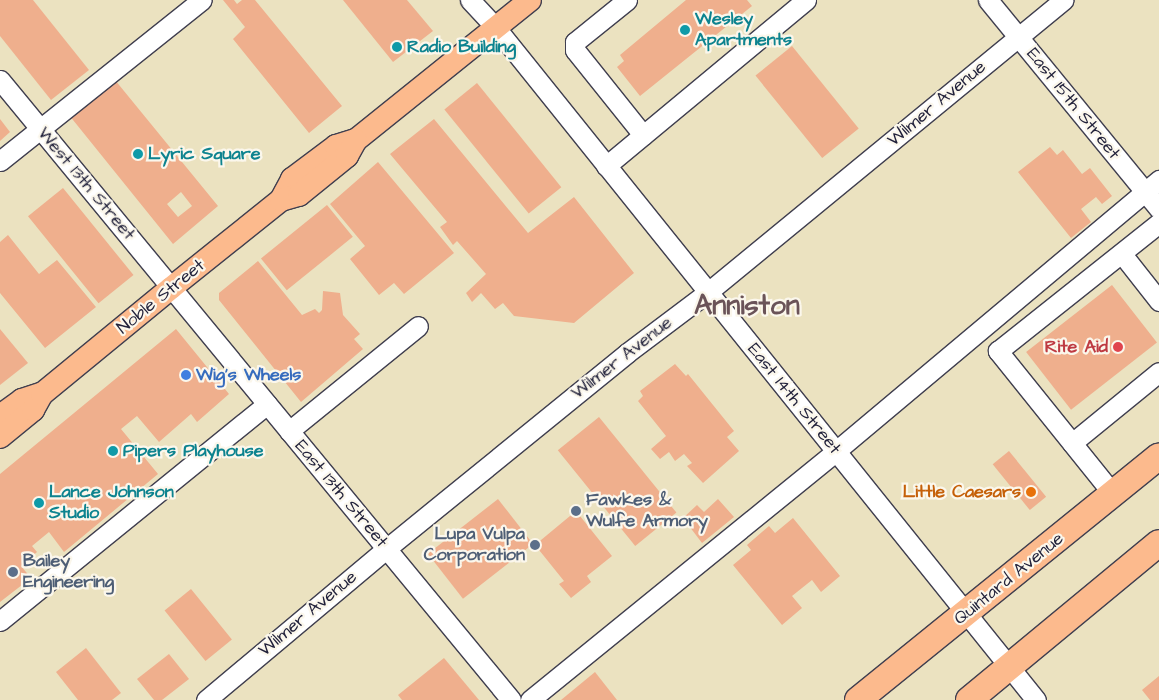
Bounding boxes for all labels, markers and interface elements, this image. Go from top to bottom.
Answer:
place label: Wesley Apartments [695,9,792,52]
marker: Wesley Apartments [679,24,691,36]
place label: Radio Building [407,36,516,58]
marker: Radio Building [391,41,403,53]
street label: East 15th Street [1021,44,1125,164]
street label: Wilmer Avenue [883,57,991,151]
street label: West 13th Street [33,123,139,245]
place label: Lyric Square [148,143,260,165]
marker: Lyric Square [132,148,144,160]
street label: Noble Street [113,255,209,339]
district label: Anniston [694,289,800,323]
street label: Wilmer Avenue [567,312,677,404]
place label: Rite Aid [1045,336,1108,358]
street label: East 14th Street [743,339,845,459]
marker: Rite Aid [1112,341,1124,353]
place label: Wig's Wheels [196,364,301,386]
marker: Wig's Wheels [180,369,192,381]
street label: East 13th Street [290,436,392,552]
place label: Pipers Playhouse [123,440,263,462]
marker: Pipers Playhouse [107,445,119,457]
place label: Little Caesars [903,481,1021,503]
place label: Lance Johnson Studio [49,482,174,524]
marker: Little Caesars [1025,486,1037,498]
place label: Fawkes & Wulfe Armory [586,490,708,532]
marker: Lance Johnson Studio [33,497,45,509]
marker: Fawkes & Wulfe Armory [570,505,582,517]
place label: Lupa Vulpa Corporation [424,524,525,566]
street label: Quintard Avenue [950,528,1068,630]
marker: Lupa Vulpa Corporation [529,539,541,551]
place label: Bailey Engineering [23,551,114,594]
marker: Bailey Engineering [7,566,19,578]
street label: Wilmer Avenue [254,567,362,661]

